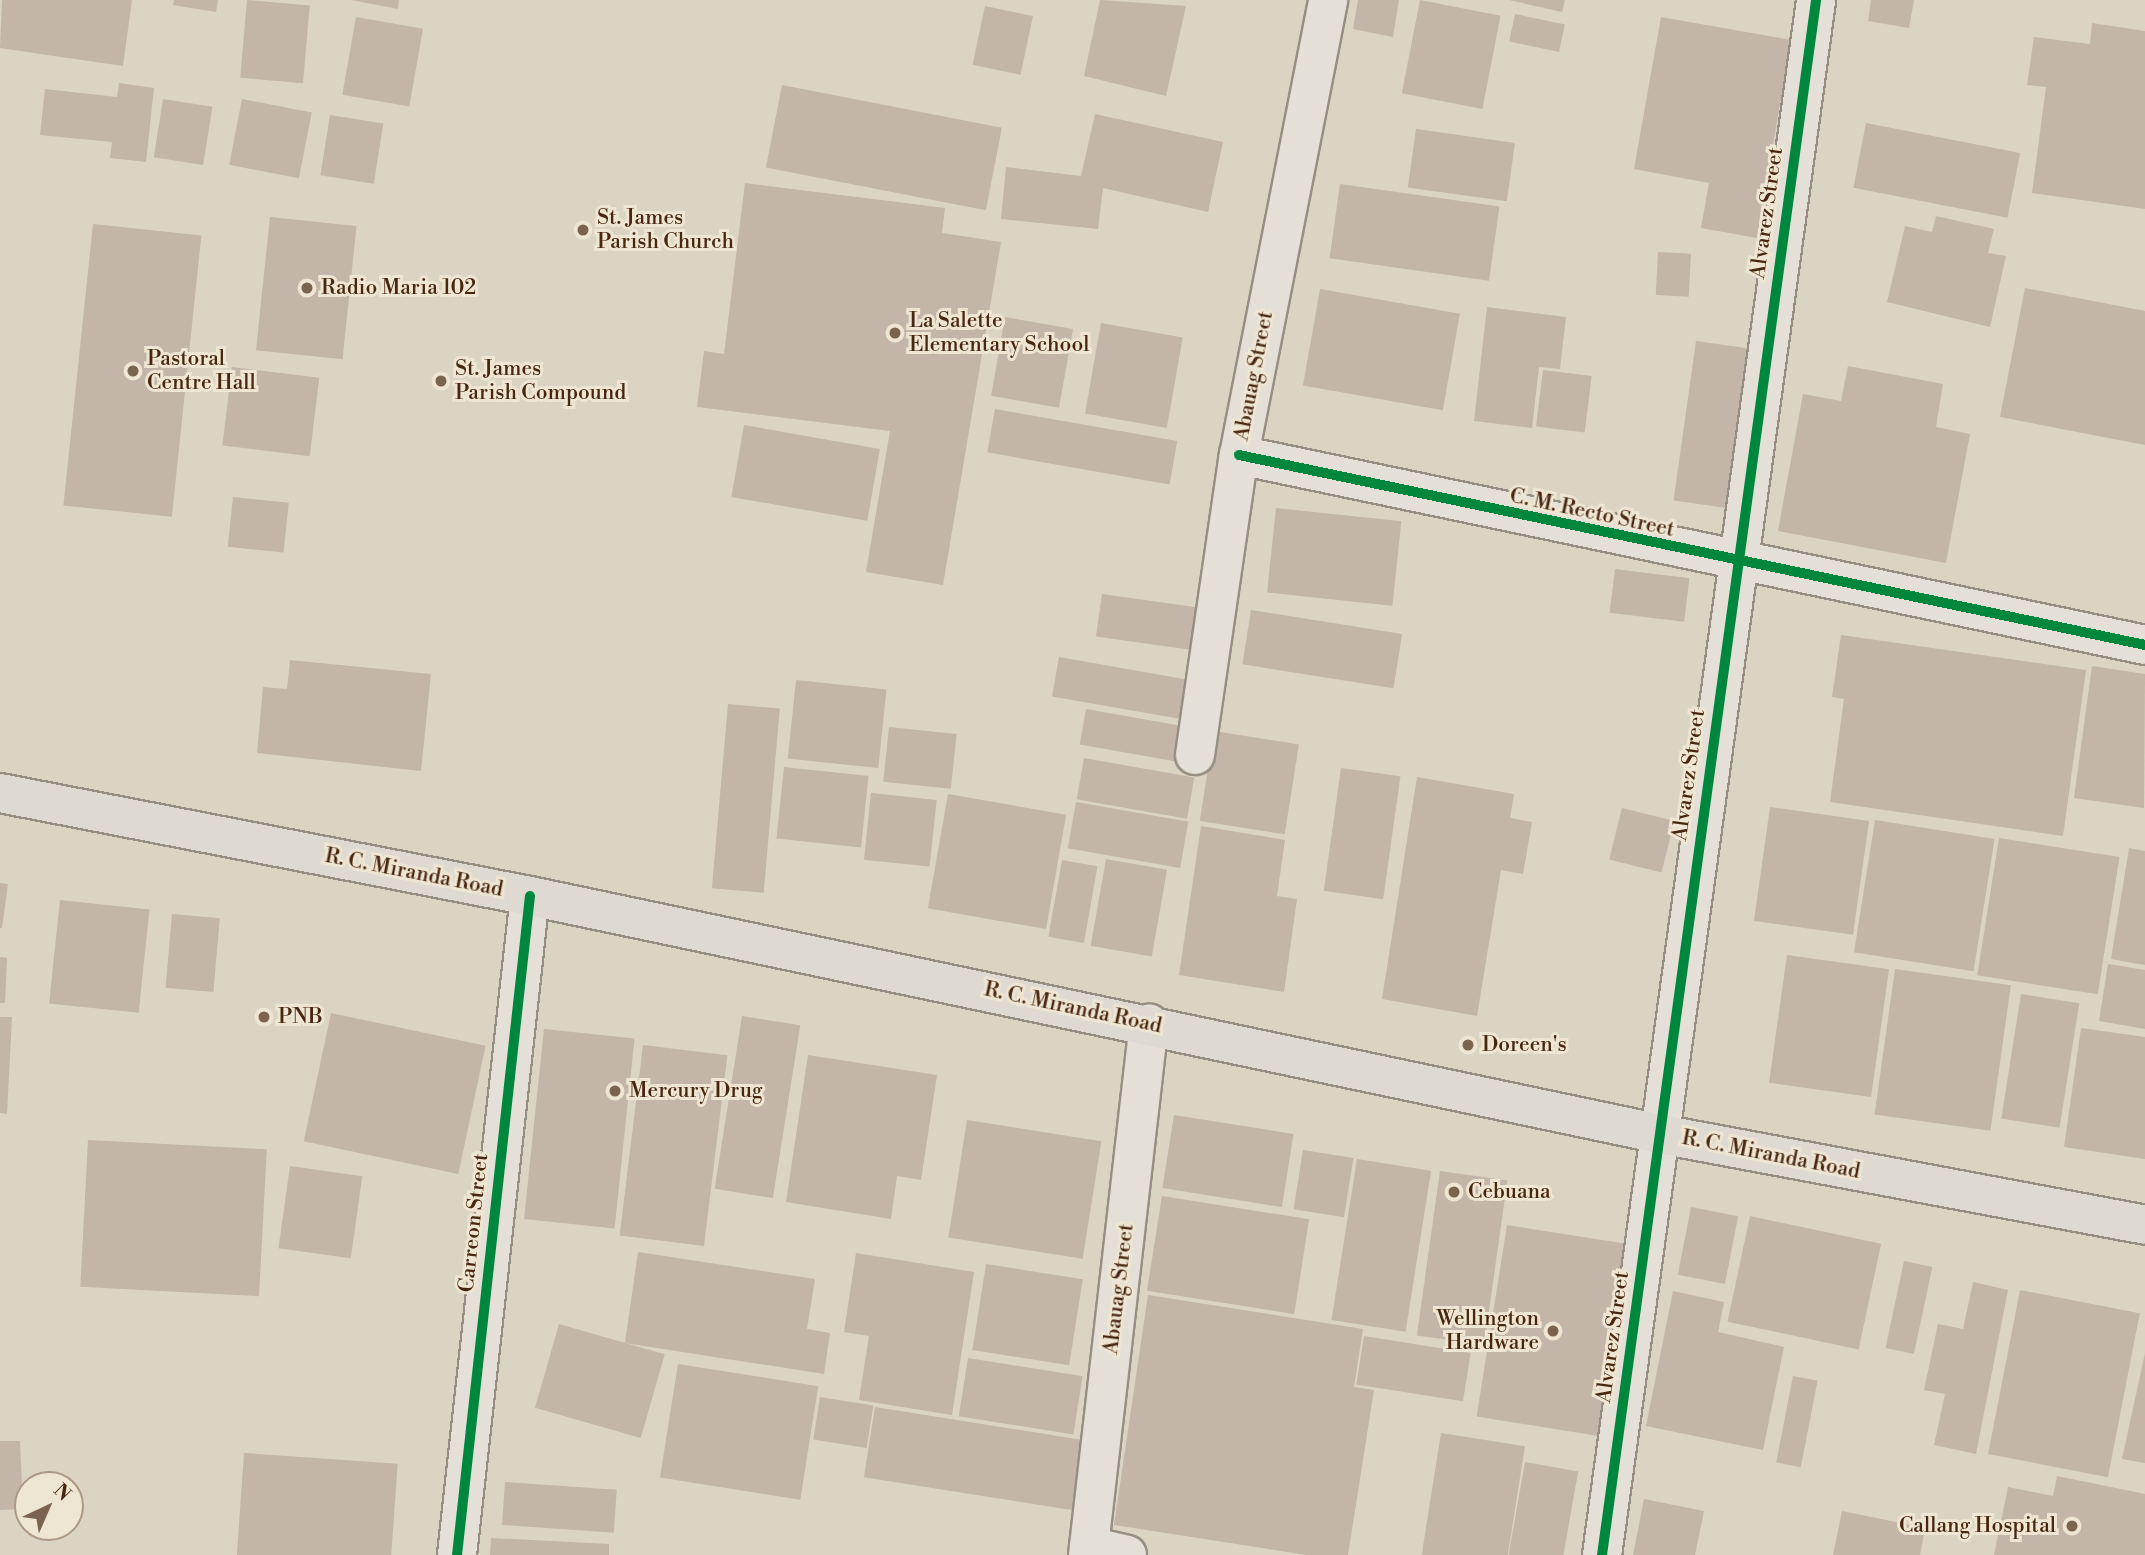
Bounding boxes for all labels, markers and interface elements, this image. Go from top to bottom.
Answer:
street label: Alvarez Street [1745,146,1789,280]
place label: St. James Parish Church [597,205,734,255]
marker: St. James Parish Church [575,222,591,238]
place label: Radio Maria 102 [321,275,476,301]
marker: Radio Maria 102 [299,280,315,296]
place label: La Salette Elementary School [909,308,1089,358]
street label: Abauag Street [1229,309,1279,443]
marker: La Salette Elementary School [887,325,903,341]
place label: Pastoral Centre Hall [147,346,256,396]
place label: St. James Parish Compound [455,356,626,406]
marker: Pastoral Centre Hall [125,363,141,379]
marker: St. James Parish Compound [433,373,449,389]
street label: C. M. Recto Street [1507,483,1677,543]
street label: Alvarez Street [1667,708,1711,842]
street label: R. C. Miranda Road [323,843,505,903]
street label: R. C. Miranda Road [982,977,1164,1039]
place label: PNB [278,1004,323,1030]
marker: PNB [256,1009,272,1025]
place label: Doreen's [1482,1032,1567,1058]
marker: Doreen's [1460,1037,1476,1053]
place label: Mercury Drug [629,1078,763,1104]
marker: Mercury Drug [607,1083,623,1099]
street label: R. C. Miranda Road [1680,1125,1862,1185]
street label: Carreon Street [454,1152,494,1294]
place label: Cebuana [1468,1179,1551,1205]
marker: Cebuana [1446,1184,1462,1200]
street label: Abauag Street [1098,1222,1140,1356]
street label: Alvarez Street [1591,1270,1635,1404]
place label: Wellington Hardware [1436,1306,1539,1356]
marker: Wellington Hardware [1545,1323,1561,1339]
north arrow [14,1471,84,1541]
text: N [48,1478,76,1506]
place label: Callang Hospital [1899,1513,2056,1539]
marker: Callang Hospital [2062,1516,2082,1536]

